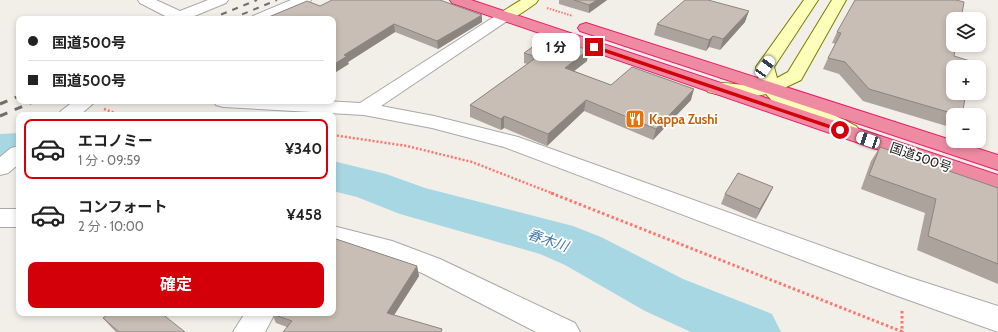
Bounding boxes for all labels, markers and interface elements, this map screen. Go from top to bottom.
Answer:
map controls [946,12,986,148]
button: layers [946,12,986,52]
callout: 1 分 [532,33,580,61]
text: 国道500号 [52,34,126,52]
route end [585,38,603,56]
text: 1 分 [546,39,566,55]
car [753,54,777,80]
button: + [946,60,986,100]
text: 国道500号 [52,72,126,90]
restaurant icon: Kappa Zushi [624,108,646,130]
button: − [946,108,986,148]
place label: Kappa Zushi [649,111,718,127]
route start [831,121,849,139]
car [855,130,881,150]
icon: car [30,131,66,167]
text: エコノミー [78,132,153,150]
street label: 国道500号 [888,139,954,175]
text: ¥340 [285,140,322,158]
text: 1 分 · 09:59 [78,152,141,168]
icon: car [30,197,66,233]
text: コンフォート [78,198,168,216]
text: ¥458 [287,206,322,224]
text: 2 分 · 10:00 [78,218,144,234]
water label: 春木川 [525,225,573,256]
button: 確定 [28,262,324,308]

